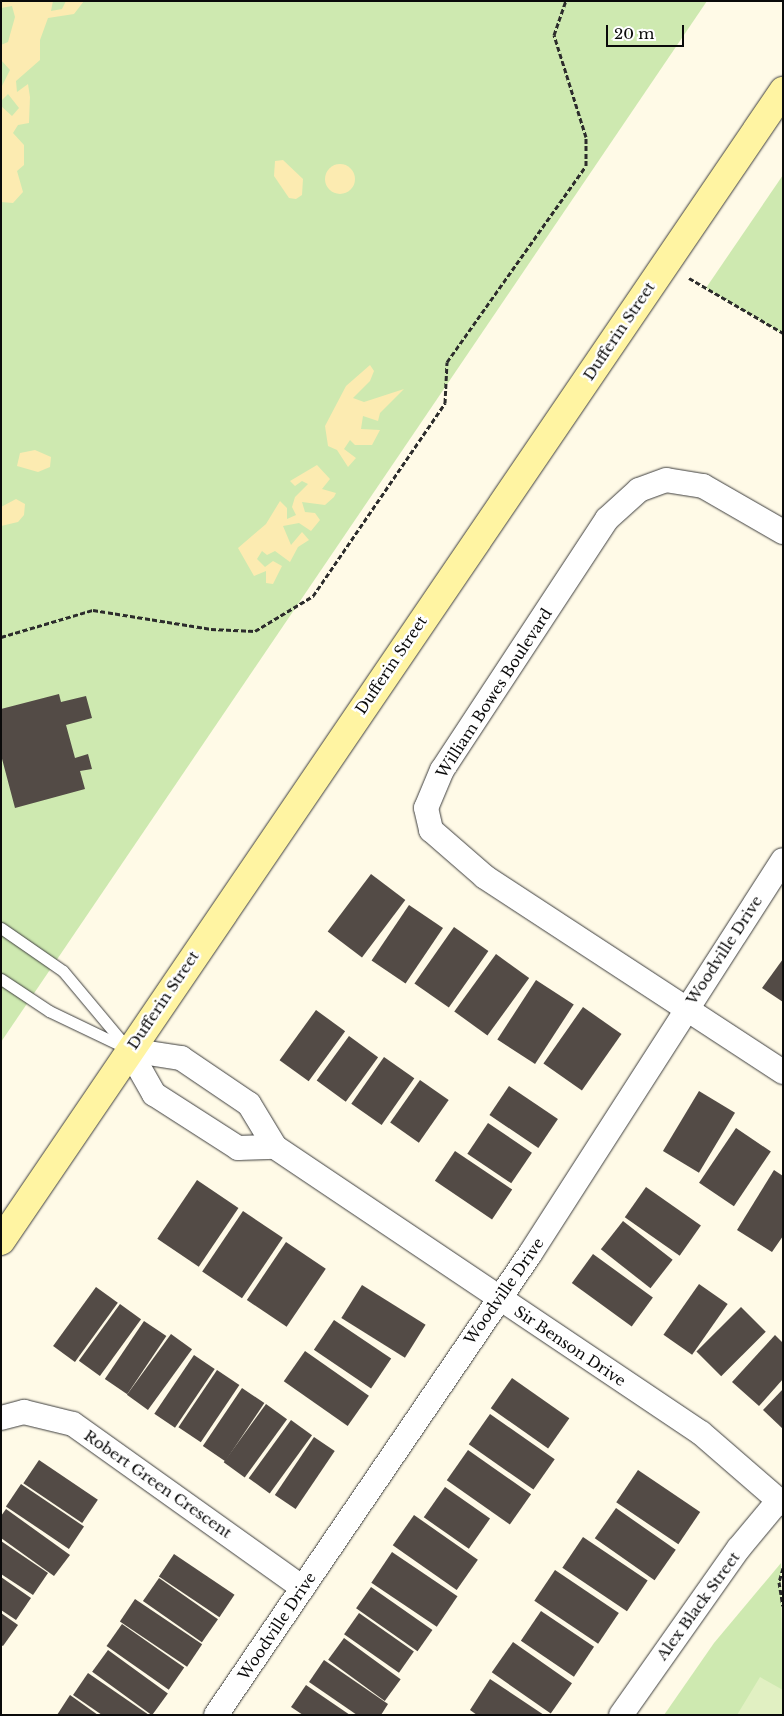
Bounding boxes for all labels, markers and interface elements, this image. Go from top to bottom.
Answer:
scale bar [609,15,686,47]
text: 20 m [614,24,654,43]
street label: Dufferin Street [579,278,659,384]
street label: William Bowes Boulevard [432,605,556,781]
street label: Dufferin Street [351,612,431,718]
street label: Woodville Drive [682,892,766,1008]
street label: Dufferin Street [123,947,203,1053]
street label: Woodville Drive [461,1234,547,1348]
street label: Sir Benson Drive [511,1302,629,1390]
street label: Robert Green Crescent [81,1426,235,1542]
street label: Alex Black Street [653,1548,743,1664]
street label: Woodville Drive [234,1569,320,1683]

